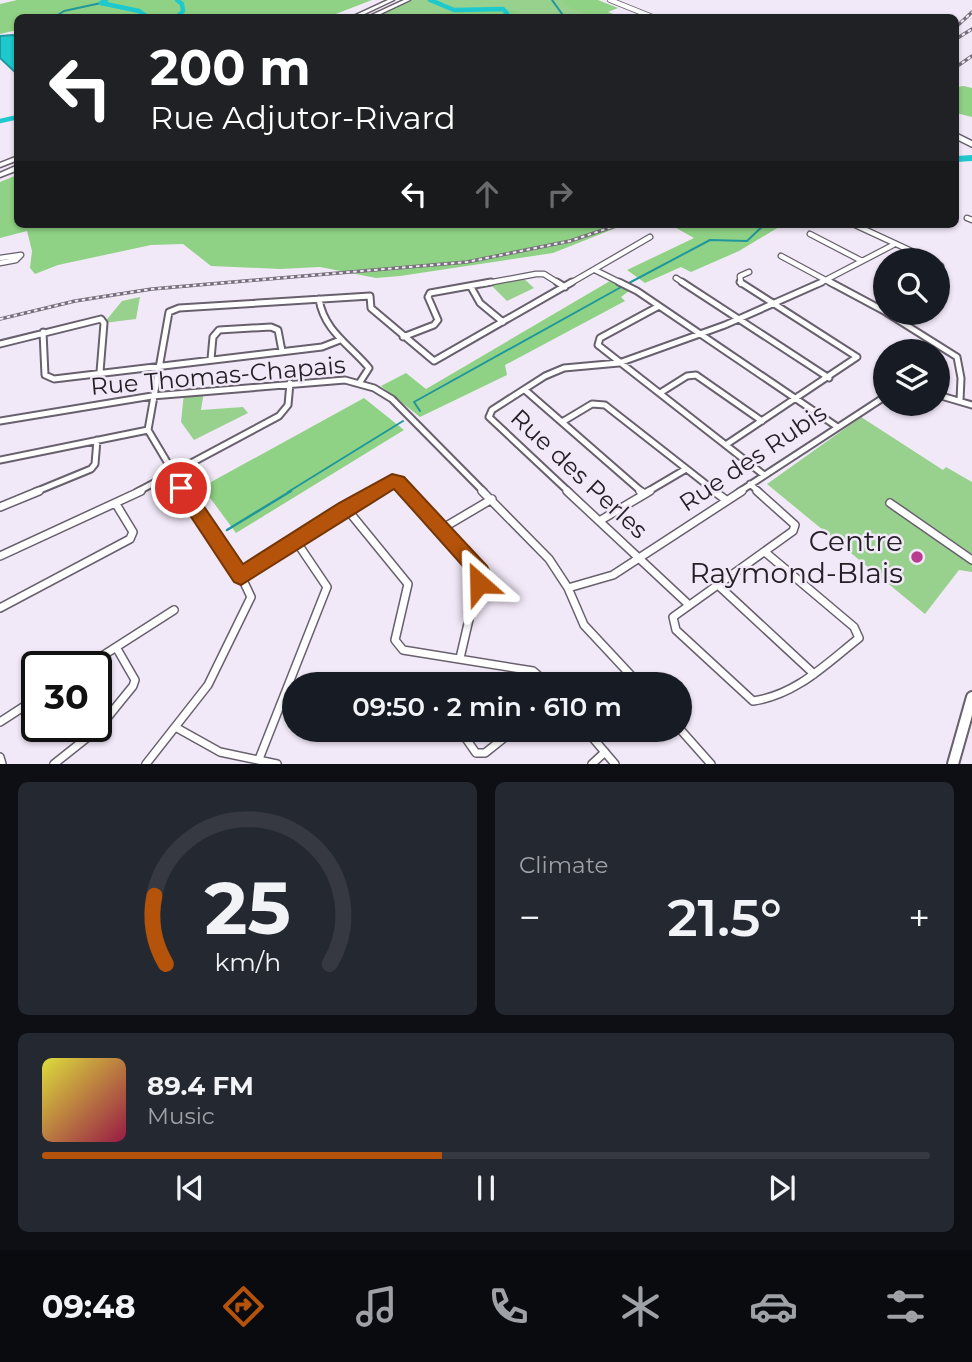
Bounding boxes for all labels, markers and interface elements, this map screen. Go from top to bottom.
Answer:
text: 200 m [150,38,311,97]
icon: left [35,42,126,133]
text: Rue Adjutor-Rivard [150,98,456,137]
icon: left [395,175,433,213]
icon: ahead [468,175,506,213]
icon: right [541,175,579,213]
map controls [873,248,950,416]
button: search [873,248,950,325]
button: layers [873,339,950,416]
street label: Rue Thomas-Chapais [89,350,347,401]
street label: Rue des Rubis [674,398,832,517]
street label: Rue des Perles [505,403,654,544]
pin [151,458,211,518]
icon: arrive [162,469,200,507]
place label: Centre Raymond-Blais [690,524,903,590]
position arrow [442,546,516,620]
marker: Centre Raymond-Blais [909,549,925,565]
speed limit sign: 30 [21,651,112,742]
text: 09:50 · 2 min · 610 m [352,691,622,723]
text: Climate [519,851,608,879]
text: 25 [204,865,291,953]
text: 21.5° [667,886,782,949]
text: − [519,894,541,941]
text: + [908,894,930,941]
text: km/h [214,947,281,977]
text: 89.4 FM [147,1070,254,1102]
text: Music [147,1102,215,1130]
icon: previous [171,1169,209,1207]
icon: pause [467,1169,505,1207]
icon: next [763,1169,801,1207]
icon: directions [219,1282,268,1331]
icon: music [352,1282,401,1331]
icon: phone [484,1282,533,1331]
icon: climate [616,1282,665,1331]
icon: car [749,1282,798,1331]
icon: filters [881,1282,930,1331]
text: 09:48 [42,1287,136,1326]

